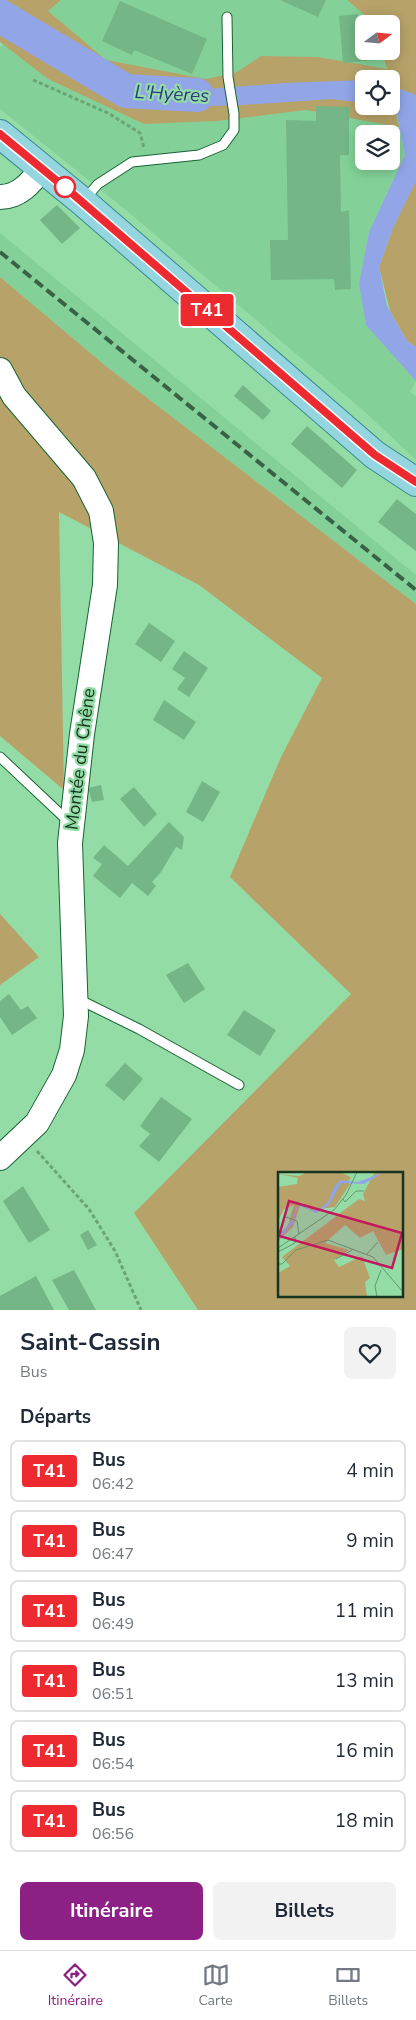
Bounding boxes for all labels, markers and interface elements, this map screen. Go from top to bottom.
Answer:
north arrow [355,15,400,60]
map controls [355,15,400,170]
button: locate [355,70,400,115]
water label: L'Hyères [134,79,210,109]
button: layers [355,125,400,170]
unlabelled marker [54,176,76,198]
line badge: T41 [178,294,236,326]
text: T41 [191,298,223,322]
street label: Montée du Chêne [59,687,101,831]
inset map [278,1172,404,1298]
text: Saint-Cassin [20,1326,161,1358]
button: heart [344,1327,396,1379]
text: Bus [20,1361,48,1383]
text: Départs [20,1404,91,1430]
text: Bus [92,1447,125,1473]
text: 4 min [346,1458,394,1484]
text: T41 [33,1459,66,1483]
text: 06:42 [92,1473,134,1495]
text: Bus [92,1517,125,1543]
text: 9 min [346,1528,394,1554]
text: T41 [33,1529,66,1553]
text: 06:47 [92,1543,134,1565]
text: Bus [92,1587,125,1613]
text: 11 min [335,1598,394,1624]
text: T41 [33,1599,66,1623]
text: 06:49 [92,1613,134,1635]
text: Bus [92,1657,125,1683]
text: 13 min [335,1668,394,1694]
text: T41 [33,1669,66,1693]
text: 06:51 [92,1683,134,1705]
text: Bus [92,1727,125,1753]
text: 16 min [335,1738,394,1764]
text: T41 [33,1739,66,1763]
text: 06:54 [92,1753,134,1775]
text: Bus [92,1797,125,1823]
text: 18 min [335,1808,394,1834]
text: T41 [33,1809,66,1833]
text: 06:56 [92,1823,134,1845]
button: Itinéraire [20,1882,203,1940]
button: Billets [213,1882,396,1940]
tab: Itinéraire [48,1961,103,2010]
tab: Carte [198,1961,233,2010]
tab: Billets [328,1961,368,2010]

